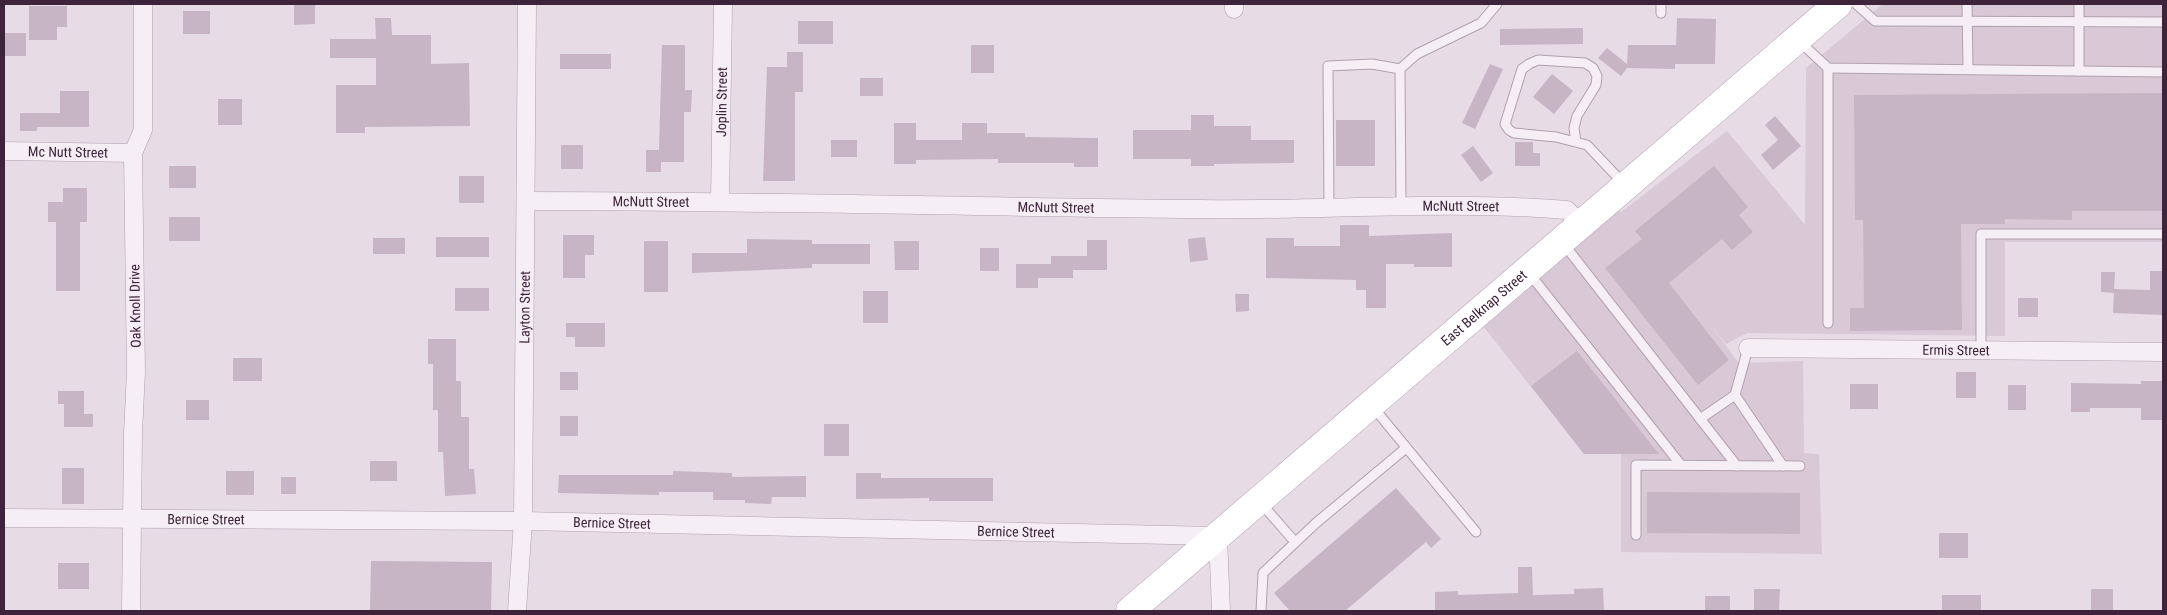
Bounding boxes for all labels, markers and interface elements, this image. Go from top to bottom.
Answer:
street label: Joplin Street [713,67,730,137]
street label: Mc Nutt Street [28,143,108,161]
street label: McNutt Street [613,193,690,210]
street label: McNutt Street [1422,198,1500,214]
street label: McNutt Street [1017,199,1095,216]
street label: Oak Knoll Drive [126,264,144,348]
street label: East Belknap Street [1438,267,1530,349]
street label: Layton Street [516,271,533,344]
street label: Ermis Street [1922,342,1990,358]
street label: Bernice Street [167,511,245,527]
street label: Bernice Street [573,514,651,532]
street label: Bernice Street [977,523,1055,540]

